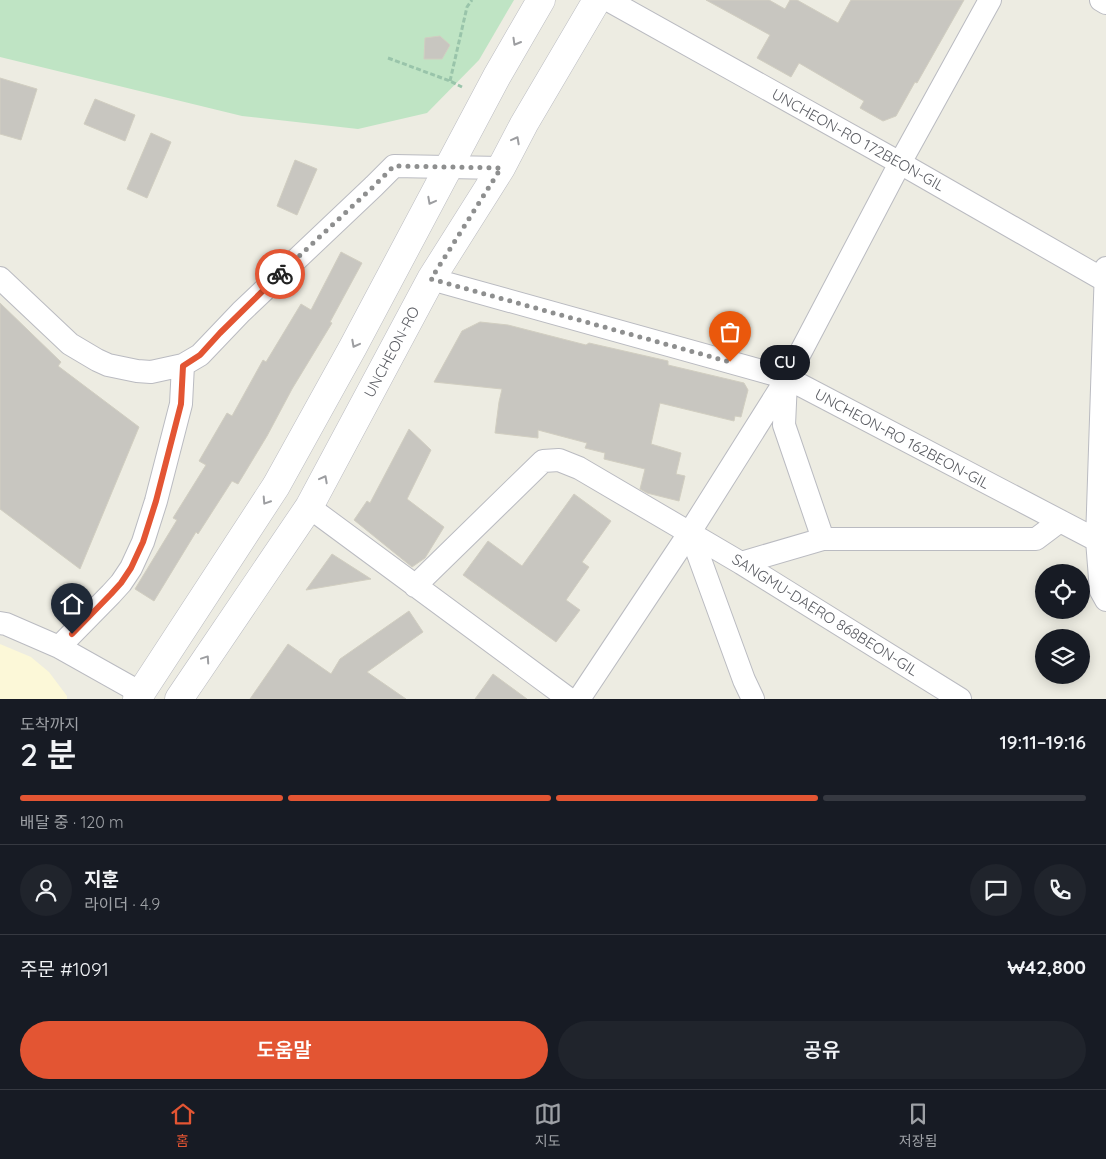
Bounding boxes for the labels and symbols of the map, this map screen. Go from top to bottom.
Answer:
one-way arrow [513,37,523,46]
street label: UNCHEON-RO 172BEON-GIL [768,84,948,195]
one-way arrow [510,136,520,145]
one-way arrow [427,195,437,204]
courier [255,249,305,299]
street label: UNCHEON-RO [360,303,424,401]
pin [709,311,751,362]
one-way arrow [351,339,361,348]
callout: CU [760,344,810,380]
street label: UNCHEON-RO 162BEON-GIL [812,384,993,493]
one-way arrow [318,475,328,484]
one-way arrow [263,496,273,505]
street label: SANGMU-DAERO 868BEON-GIL [729,549,922,680]
pin [51,583,93,634]
one-way arrow [200,655,209,664]

